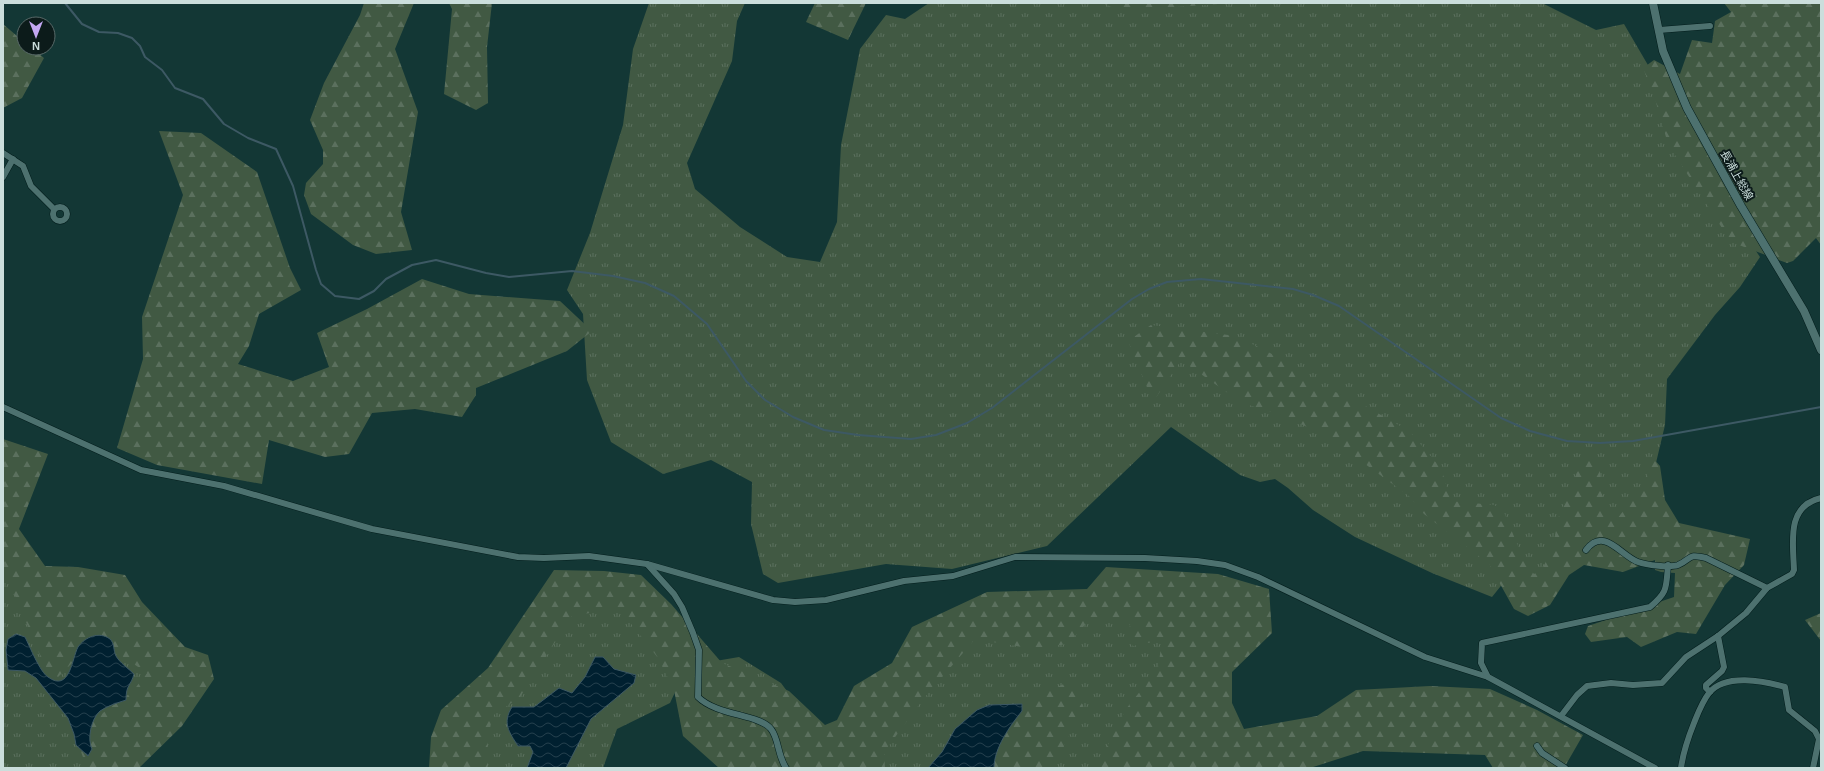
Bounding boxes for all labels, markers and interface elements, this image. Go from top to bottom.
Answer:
north arrow [16,16,56,56]
text: N [32,40,40,52]
street label: 長浦上総線 [1718,148,1756,202]

